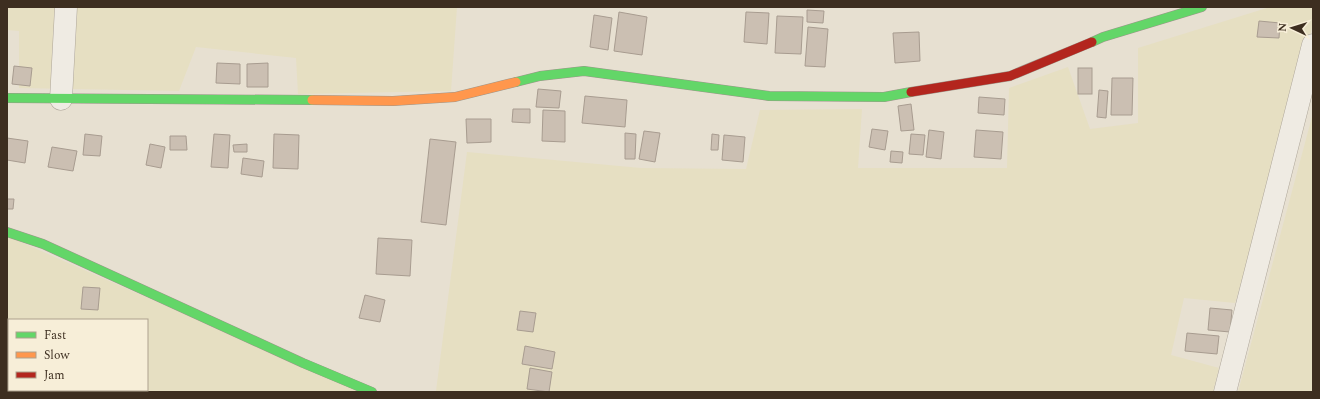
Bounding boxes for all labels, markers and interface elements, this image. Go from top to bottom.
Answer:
north arrow [1272,8,1312,48]
text: N [1274,22,1291,32]
legend [8,319,148,391]
text: Fast [44,326,66,345]
text: Slow [44,346,70,365]
text: Jam [44,366,65,385]

